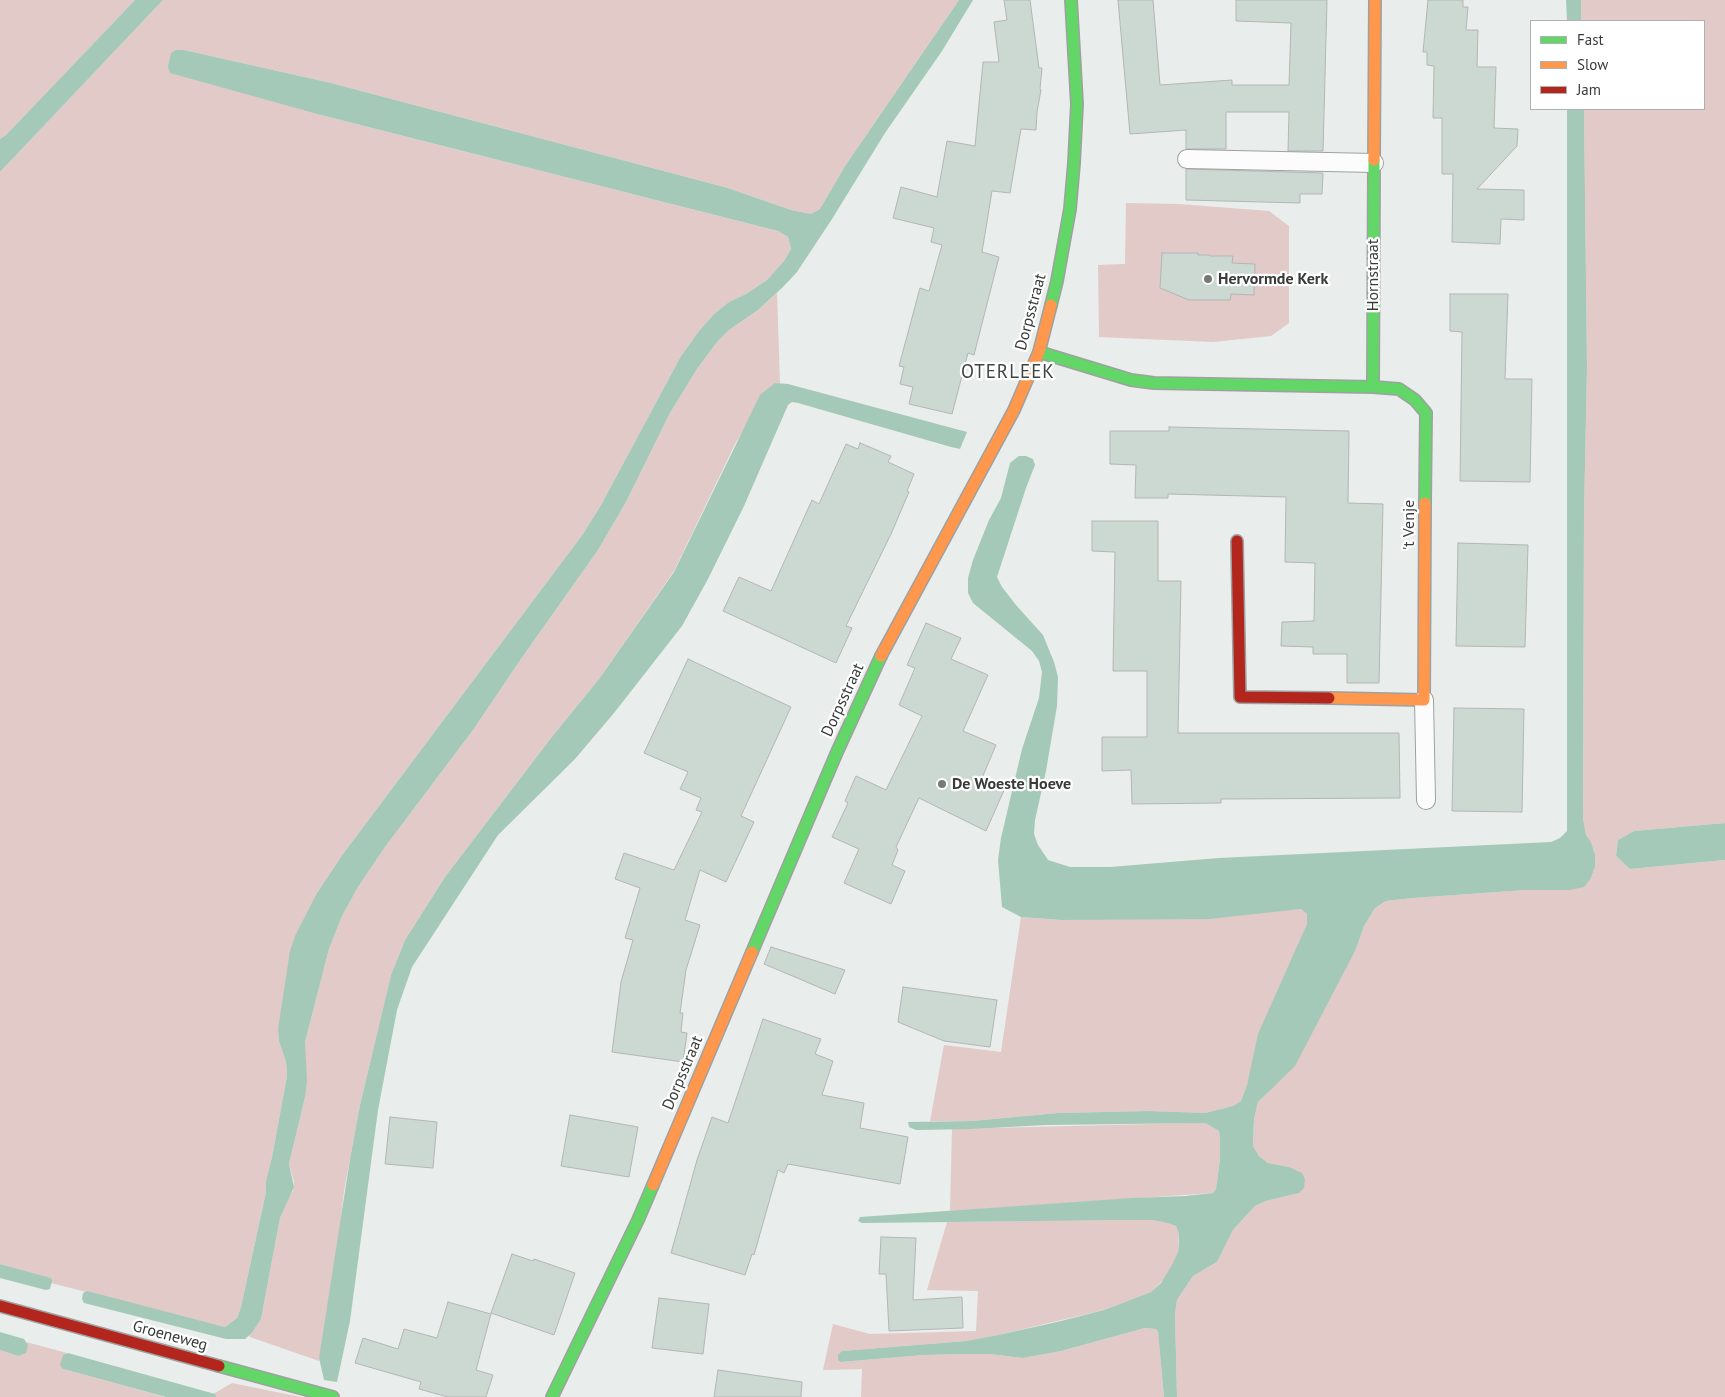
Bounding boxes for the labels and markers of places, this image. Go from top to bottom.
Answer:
place label: Hervormde Kerk [1218,269,1328,289]
marker: Hervormde Kerk [1202,273,1214,285]
place label: De Woeste Hoeve [952,774,1071,794]
marker: De Woeste Hoeve [936,778,948,790]

